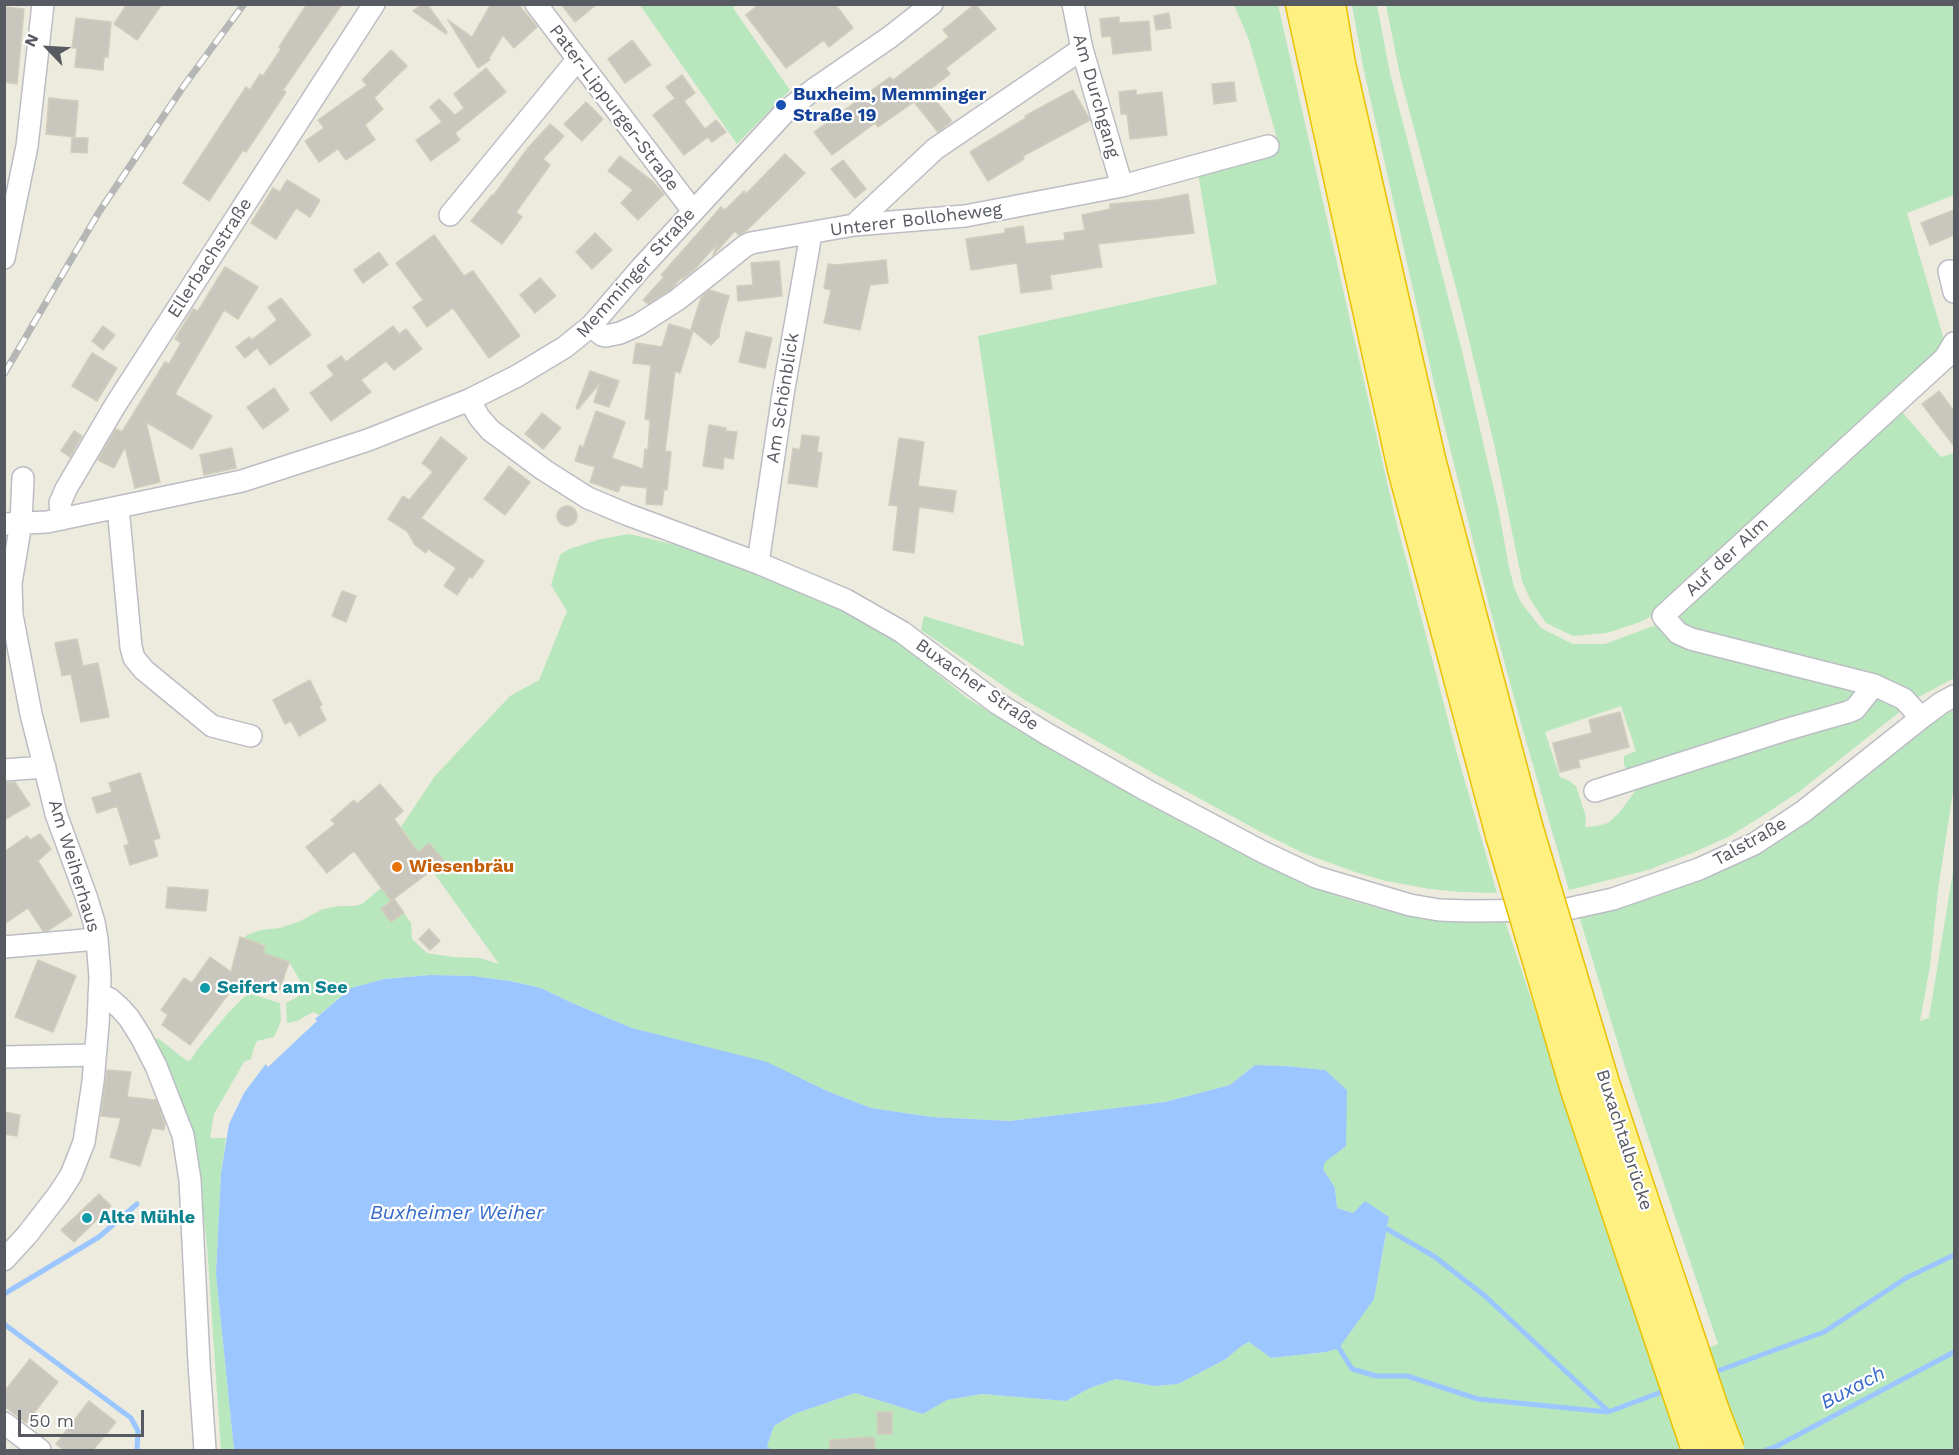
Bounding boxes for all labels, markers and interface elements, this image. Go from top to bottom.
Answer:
north arrow [18,18,78,78]
street label: Pater-Lippurger-Straße [544,21,684,195]
text: N [20,31,42,50]
street label: Am Durchgang [1068,31,1124,161]
place label: Buxheim, Memminger Straße 19 [793,84,986,127]
marker: Buxheim, Memminger Straße 19 [774,98,788,112]
street label: Ellerbachstraße [163,194,257,322]
street label: Unterer Bolloheweg [829,199,1003,241]
street label: Memminger Straße [572,204,700,342]
street label: Am Schönblick [762,331,804,465]
street label: Auf der Alm [1681,513,1773,601]
street label: Buxacher Straße [911,634,1043,736]
street label: Am Weiherhaus [44,797,104,935]
street label: Talstraße [1710,813,1790,871]
place label: Wiesenbräu [409,856,514,878]
marker: Wiesenbräu [390,860,404,874]
place label: Seifert am See [217,977,348,999]
marker: Seifert am See [198,981,212,995]
street label: Buxachtalbrücke [1591,1067,1657,1213]
water label: Buxheimer Weiher [370,1201,544,1225]
place label: Alte Mühle [99,1207,195,1229]
marker: Alte Mühle [80,1211,94,1225]
water label: Buxach [1816,1361,1890,1415]
scale bar [21,1398,147,1436]
text: 50 m [29,1410,74,1431]

